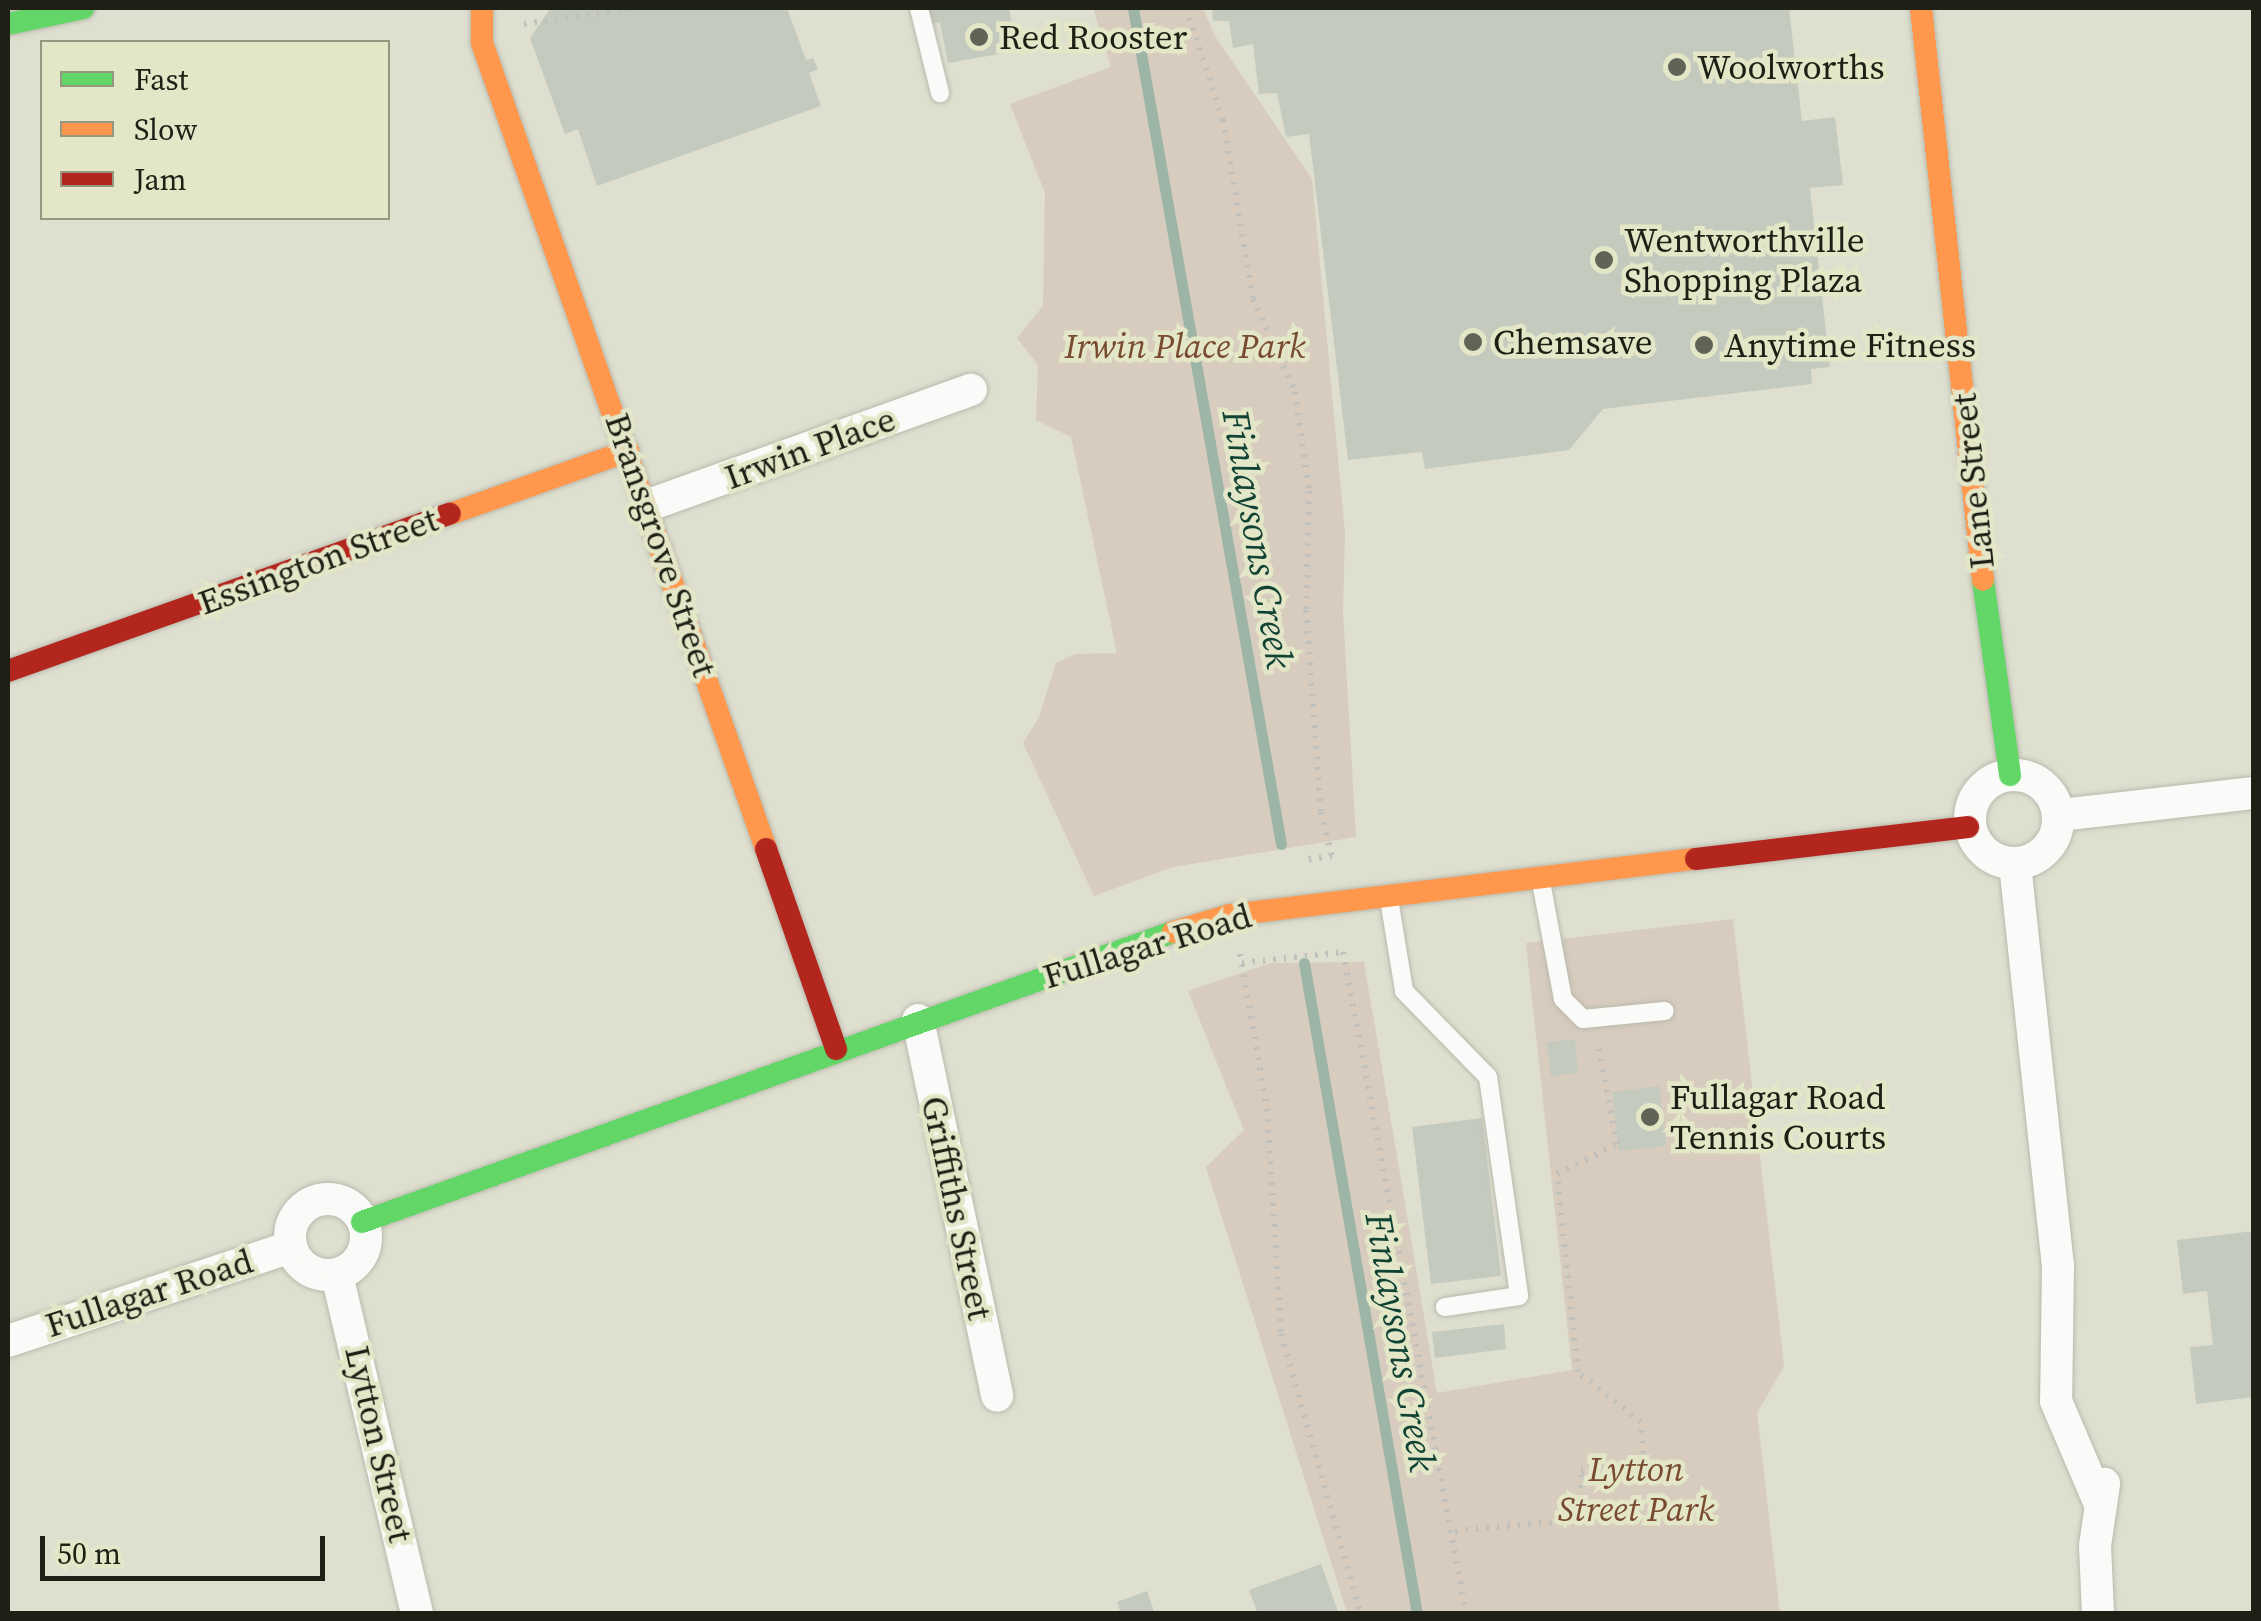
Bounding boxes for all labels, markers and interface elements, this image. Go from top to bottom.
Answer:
place label: Red Rooster [999,16,1187,58]
marker: Red Rooster [968,26,990,48]
legend [40,40,390,220]
place label: Woolworths [1697,46,1885,88]
marker: Woolworths [1666,56,1688,78]
text: Fast [134,59,188,100]
text: Slow [134,109,197,150]
text: Jam [134,159,187,200]
place label: Wentworthville Shopping Plaza [1624,219,1865,301]
marker: Wentworthville Shopping Plaza [1593,249,1615,271]
place label: Chemsave [1493,321,1653,363]
place label: Anytime Fitness [1724,324,1976,366]
park label: Irwin Place Park [1064,325,1306,367]
marker: Chemsave [1462,331,1484,353]
marker: Anytime Fitness [1693,334,1715,356]
street label: Lane Street [1943,391,2003,571]
street label: Irwin Place [719,398,901,498]
water label: Finlaysons Creek [1212,406,1302,672]
street label: Bransgrove Street [596,408,726,682]
street label: Essington Street [193,498,443,624]
street label: Fullagar Road [1038,894,1256,998]
place label: Fullagar Road Tennis Courts [1670,1076,1886,1158]
street label: Griffiths Street [913,1093,1001,1323]
marker: Fullagar Road Tennis Courts [1639,1106,1661,1128]
water label: Finlaysons Creek [1355,1209,1445,1475]
street label: Fullagar Road [40,1240,258,1346]
street label: Lytton Street [336,1342,422,1546]
park label: Lytton Street Park [1558,1448,1714,1530]
scale bar [45,1516,330,1578]
text: 50 m [57,1533,121,1574]

